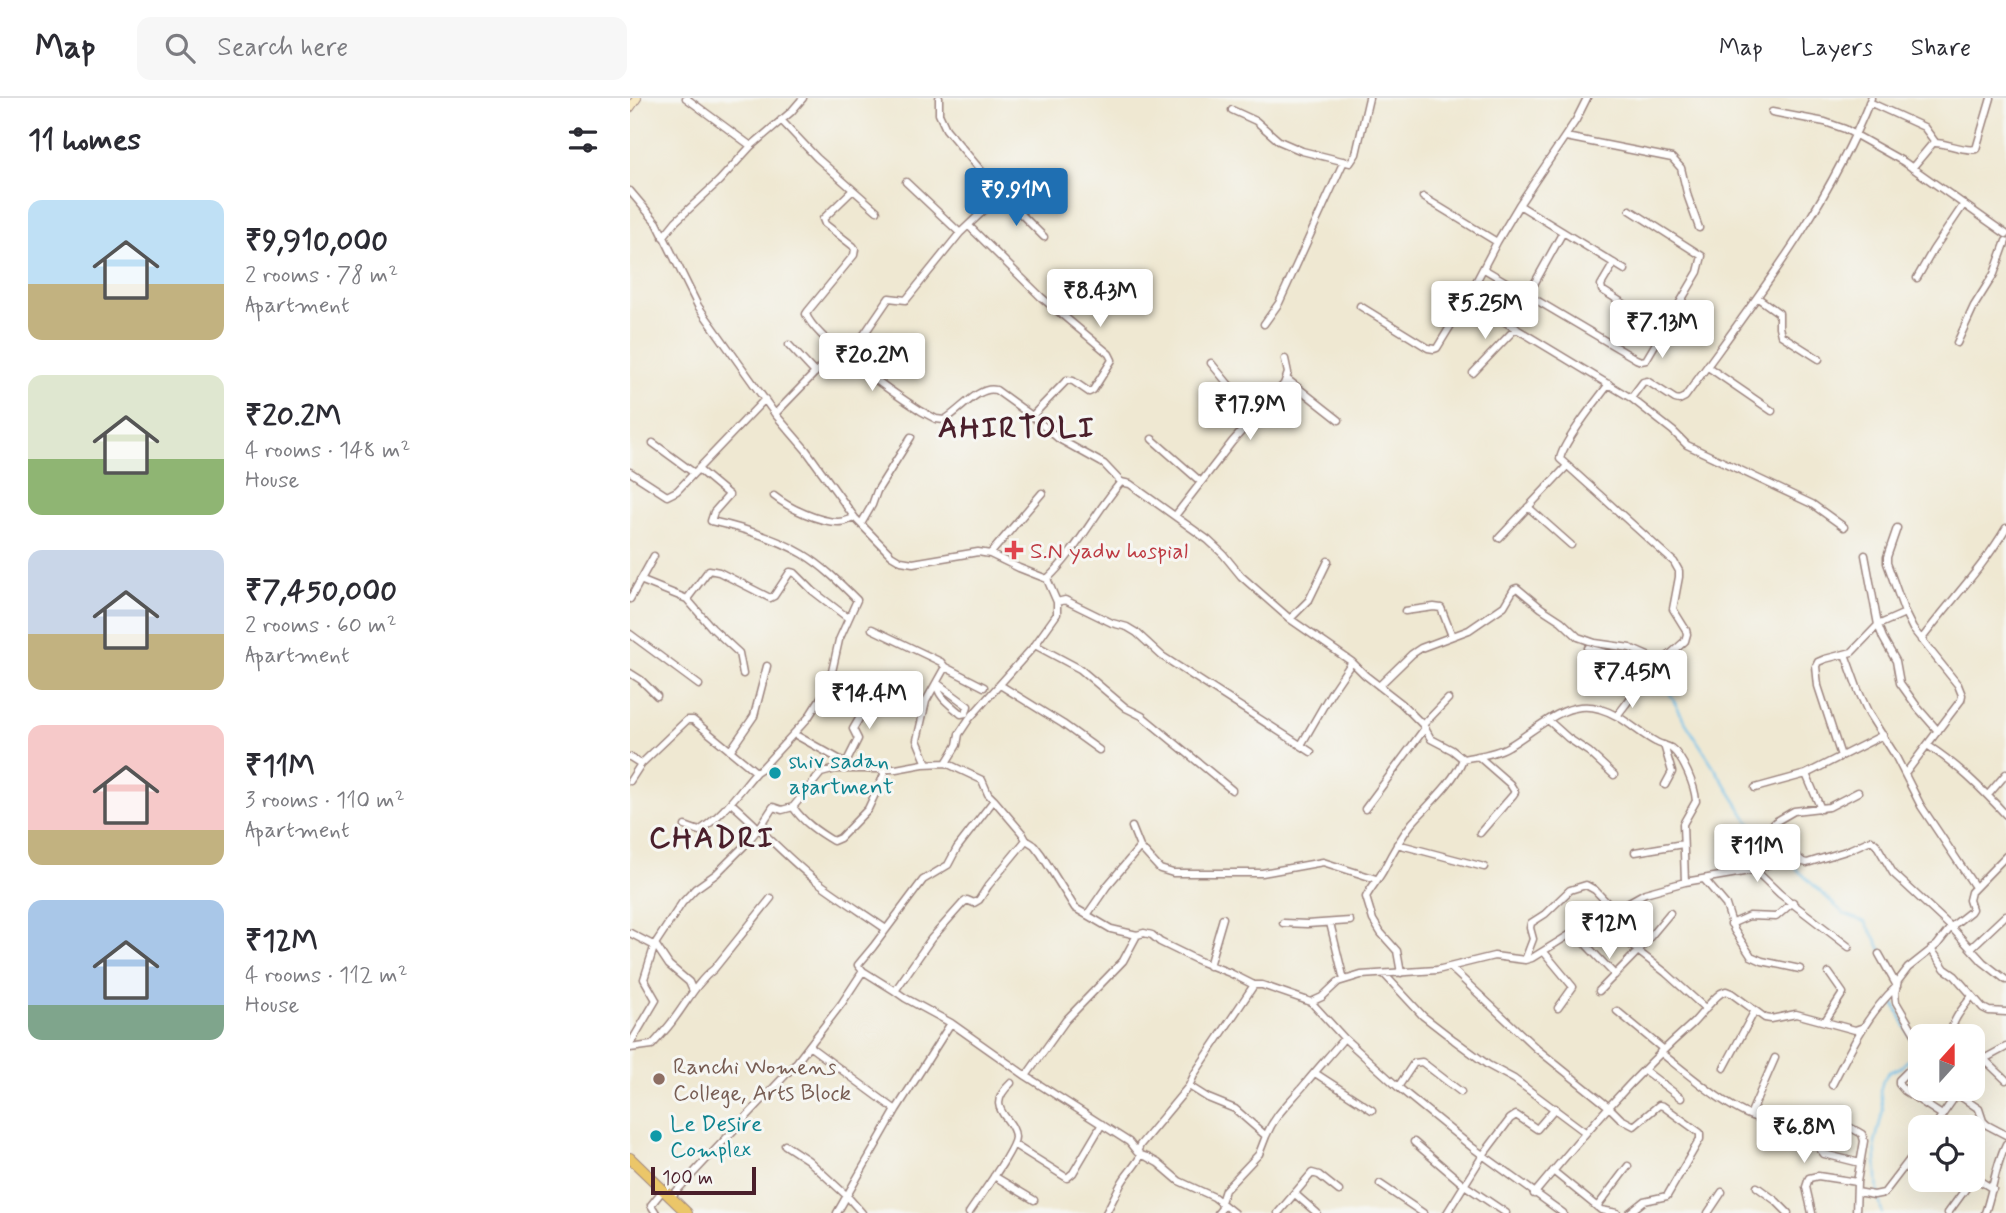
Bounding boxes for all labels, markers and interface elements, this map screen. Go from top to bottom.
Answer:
search box [137,17,627,80]
text: Map [35,26,95,70]
icon: search [161,29,199,67]
text: Search here [217,31,348,65]
text: Map [1719,33,1763,64]
text: Layers [1801,33,1873,64]
text: Share [1911,33,1971,64]
text: 11 homes [28,121,141,160]
icon: filters [564,121,602,159]
pin: ₹9.91M [959,169,1073,228]
text: ₹9.91M [981,176,1051,206]
text: ₹9,910,000 [245,222,388,261]
icon: home [84,228,168,312]
text: 2 rooms · 78 m² [245,261,398,291]
pin: ₹8.43M [1043,270,1157,329]
text: ₹8.43M [1063,277,1137,307]
pin: ₹5.25M [1428,282,1542,341]
text: ₹5.25M [1447,289,1523,319]
text: Apartment [245,291,350,321]
pin: ₹7.13M [1605,300,1719,360]
text: ₹7.13M [1626,308,1698,338]
pin: ₹20.2M [815,334,929,393]
text: ₹20.2M [835,341,909,371]
pin: ₹17.9M [1193,382,1307,442]
text: ₹17.9M [1214,390,1286,420]
text: ₹20.2M [245,397,341,436]
icon: home [84,403,168,487]
district label: AHIRTOLI [938,409,1096,448]
text: 4 rooms · 148 m² [245,436,410,466]
text: House [245,466,299,496]
place label: S.N yadw hospial [1030,537,1188,567]
marker: S.N yadw hospial [1004,540,1024,560]
text: ₹7,450,000 [245,572,397,611]
icon: home [84,578,168,662]
text: 2 rooms · 60 m² [245,611,397,641]
text: Apartment [245,641,350,671]
pin: ₹7.45M [1575,650,1689,710]
text: ₹7.45M [1593,658,1671,688]
pin: ₹14.4M [812,672,926,731]
text: ₹14.4M [831,679,907,709]
text: ₹11M [245,747,315,786]
place label: shiv sadan apartment [789,747,894,803]
icon: home [84,753,168,837]
marker: shiv sadan apartment [767,765,783,781]
text: 3 rooms · 110 m² [245,786,405,816]
text: Apartment [245,816,350,846]
district label: CHADRI [649,819,775,858]
pin: ₹11M [1716,824,1798,884]
text: ₹11M [1730,832,1784,862]
pin: ₹12M [1568,902,1650,961]
text: ₹12M [1581,909,1637,939]
text: ₹12M [245,922,318,961]
icon: home [84,928,168,1012]
text: 4 rooms · 112 m² [245,961,408,991]
text: House [245,991,299,1021]
north arrow [1908,1024,1984,1101]
map controls [1908,1024,1985,1192]
place label: Ranchi Womens College, Arts Block [673,1053,851,1109]
marker: Ranchi Womens College, Arts Block [651,1071,667,1087]
pin: ₹6.8M [1755,1105,1853,1165]
place label: Le Desire Complex [670,1110,762,1166]
text: ₹6.8M [1773,1113,1835,1143]
button: locate [1908,1115,1985,1192]
marker: Le Desire Complex [648,1128,664,1144]
scale bar [651,1164,756,1196]
text: 100 m [662,1166,713,1191]

